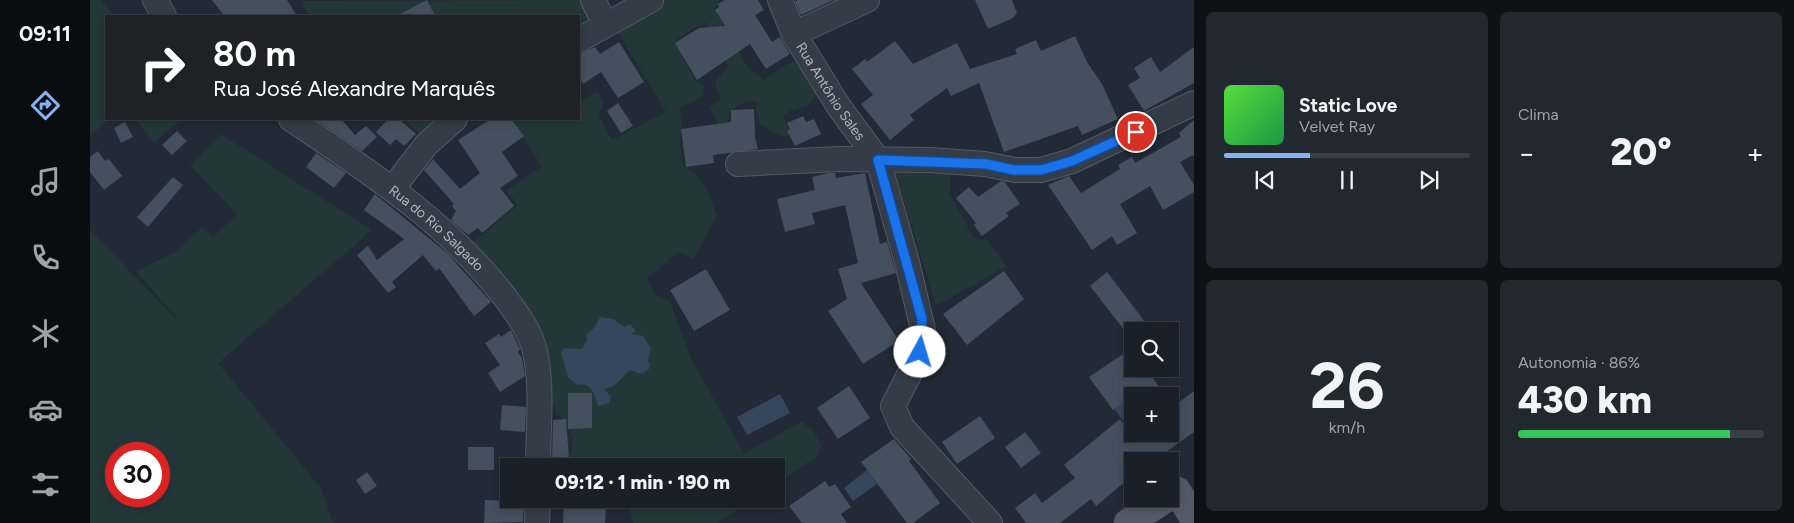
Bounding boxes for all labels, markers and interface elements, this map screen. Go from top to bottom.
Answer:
text: 09:11 [19,20,71,47]
text: 80 m [213,33,296,75]
icon: right [130,35,195,100]
street label: Rua Antônio Sales [793,39,869,144]
text: Rua José Alexandre Marquês [213,75,495,102]
icon: directions [28,88,63,123]
text: Static Love [1299,94,1397,117]
text: Clima [1518,105,1559,124]
pin [1115,111,1157,153]
text: Velvet Ray [1299,117,1375,136]
icon: arrive [1122,118,1150,146]
text: 20° [1610,129,1672,175]
text: − [1518,136,1535,170]
text: + [1747,136,1764,170]
icon: music [28,164,63,199]
icon: previous [1251,166,1279,194]
icon: pause [1333,166,1361,194]
icon: next [1415,166,1443,194]
street label: Rua do Rio Salgado [386,181,487,274]
icon: phone [28,240,63,275]
icon: climate [28,316,63,351]
map controls [1124,322,1179,507]
button: search [1124,322,1179,377]
position arrow [893,325,945,377]
text: 26 [1309,346,1385,424]
text: Autonomia · 86% [1518,353,1640,372]
text: 430 km [1518,377,1652,423]
button: + [1124,387,1179,442]
icon: car [28,392,63,427]
text: km/h [1329,418,1365,437]
speed limit sign: 30 [105,442,170,507]
button: − [1124,452,1179,507]
icon: filters [28,467,63,502]
text: 09:12 · 1 min · 190 m [555,471,730,494]

